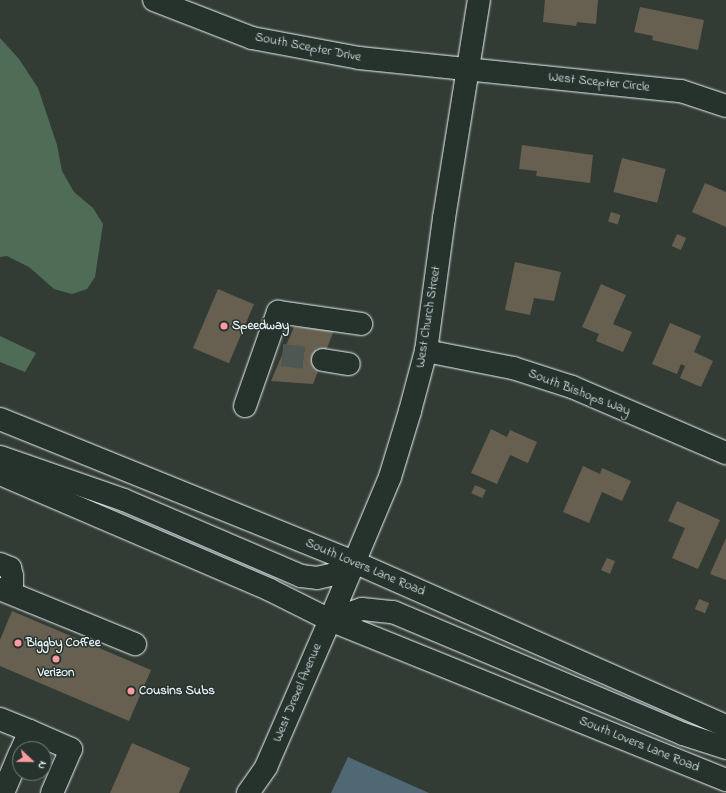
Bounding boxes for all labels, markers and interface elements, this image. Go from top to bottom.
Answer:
street label: South Scepter Drive [254,30,362,66]
street label: West Scepter Circle [548,70,650,96]
street label: West Church Street [413,265,445,369]
place label: Speedway [232,318,289,334]
marker: Speedway [219,321,229,331]
street label: South Bishops Way [526,366,632,420]
street label: South Lovers Lane Road [303,536,427,600]
place label: Biggby Coffee [26,635,100,651]
marker: Biggby Coffee [13,638,23,648]
street label: West Drexel Avenue [270,641,326,745]
marker: Verizon [51,654,61,664]
place label: Verizon [38,665,74,681]
place label: Cousins Subs [139,683,215,699]
marker: Cousins Subs [126,686,136,696]
street label: South Lovers Lane Road [576,714,702,776]
north arrow [12,741,52,781]
text: N [33,759,51,772]

